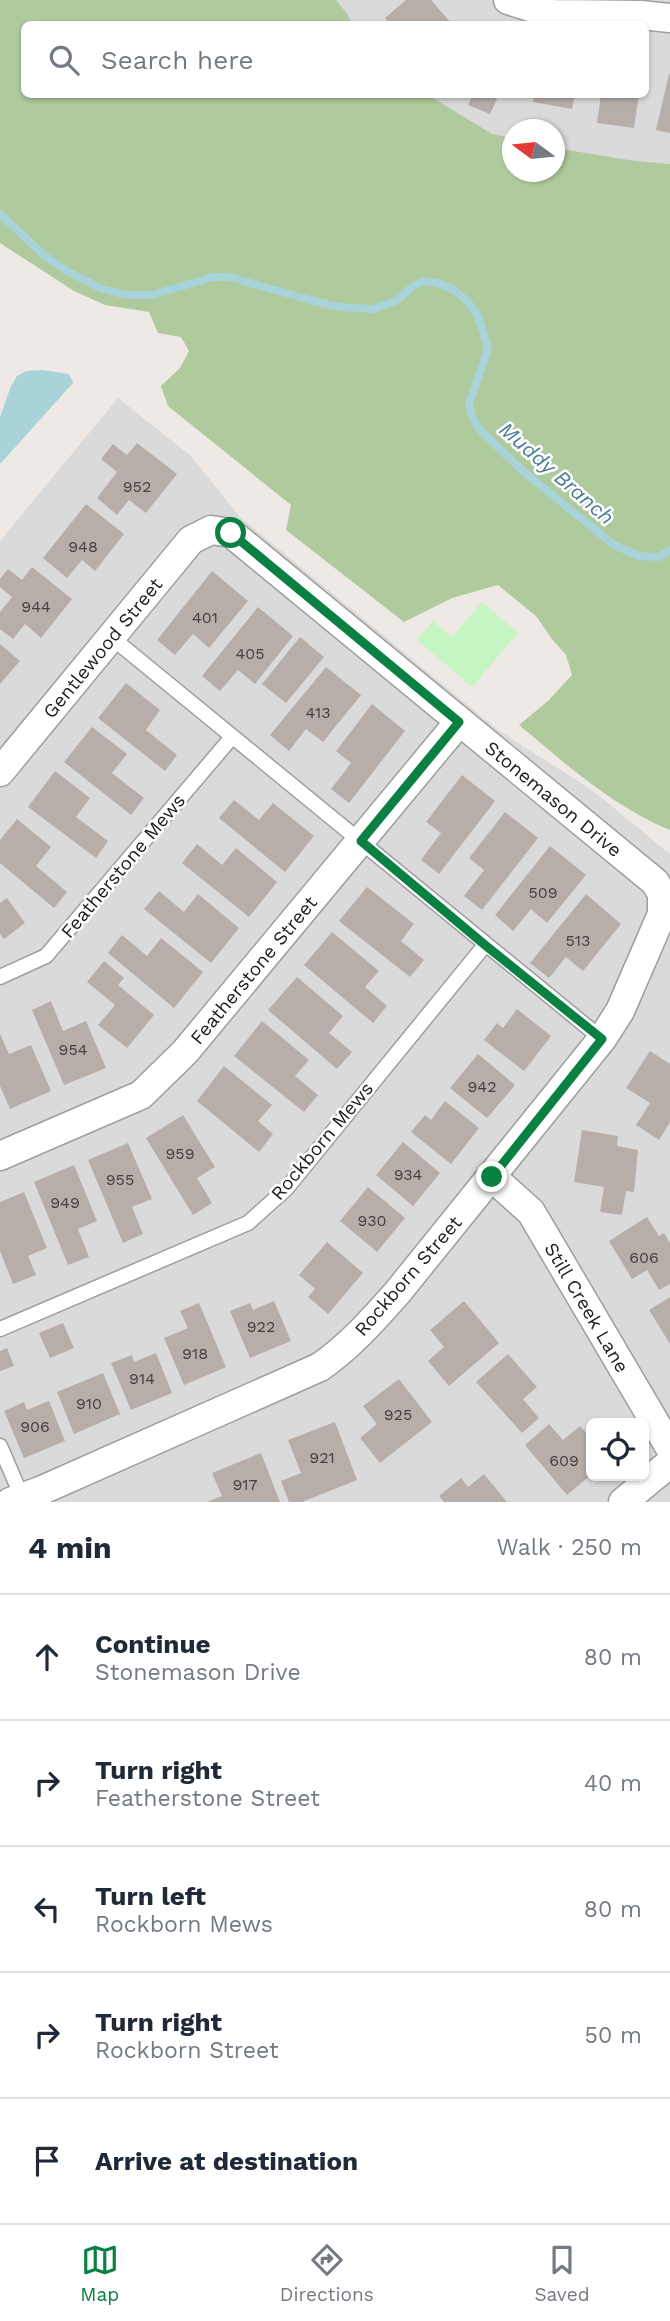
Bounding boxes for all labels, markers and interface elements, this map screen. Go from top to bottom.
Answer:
search box [21,21,649,98]
icon: search [45,41,83,79]
text: Search here [101,45,253,75]
north arrow [502,119,565,182]
water label: Muddy Branch [495,416,619,530]
house number: 952 [123,477,151,496]
route start [215,517,246,548]
house number: 948 [68,537,98,556]
street label: Gentlewood Street [38,573,167,723]
house number: 944 [21,597,51,616]
house number: 401 [192,608,218,627]
house number: 405 [235,644,265,663]
house number: 413 [305,703,331,722]
street label: Stonemason Drive [481,736,627,862]
street label: Featherstone Mews [56,789,190,943]
house number: 509 [528,883,558,902]
street label: Featherstone Street [185,891,321,1049]
house number: 513 [566,931,590,950]
house number: 954 [59,1040,88,1059]
street label: Rockborn Mews [266,1077,378,1205]
house number: 942 [468,1077,496,1096]
house number: 959 [165,1144,195,1163]
route end [476,1161,507,1192]
house number: 934 [394,1165,423,1184]
house number: 955 [106,1170,134,1189]
house number: 949 [50,1193,80,1212]
street label: Rockborn Street [350,1211,466,1341]
house number: 930 [358,1211,386,1230]
street label: Still Creek Lane [540,1238,634,1376]
house number: 606 [629,1248,659,1267]
house number: 922 [247,1317,275,1336]
house number: 918 [182,1344,208,1363]
house number: 914 [129,1369,155,1388]
house number: 910 [76,1394,102,1413]
house number: 925 [384,1405,412,1424]
house number: 906 [20,1417,50,1436]
map controls [586,1418,649,1481]
button: locate [586,1418,649,1481]
house number: 921 [309,1448,335,1467]
house number: 609 [549,1451,579,1470]
house number: 917 [232,1475,258,1494]
text: 4 min [28,1530,112,1565]
text: Walk · 250 m [496,1534,642,1561]
text: Continue [95,1629,211,1659]
icon: ahead [28,1638,66,1676]
text: 80 m [584,1644,642,1671]
text: Stonemason Drive [95,1659,301,1686]
text: Turn right [95,1755,222,1785]
icon: right [28,1764,66,1802]
text: 40 m [584,1770,642,1797]
text: Featherstone Street [95,1785,320,1812]
text: Turn left [95,1881,206,1911]
icon: left [28,1890,66,1928]
text: 80 m [584,1896,642,1923]
text: Rockborn Mews [95,1911,273,1938]
text: Turn right [95,2007,222,2037]
icon: right [28,2016,66,2054]
text: 50 m [585,2022,642,2049]
text: Rockborn Street [95,2037,279,2064]
icon: arrive [28,2142,66,2180]
text: Arrive at destination [95,2146,358,2176]
tab: Map [80,2241,119,2306]
tab: Directions [280,2241,374,2306]
tab: Saved [534,2241,590,2306]

